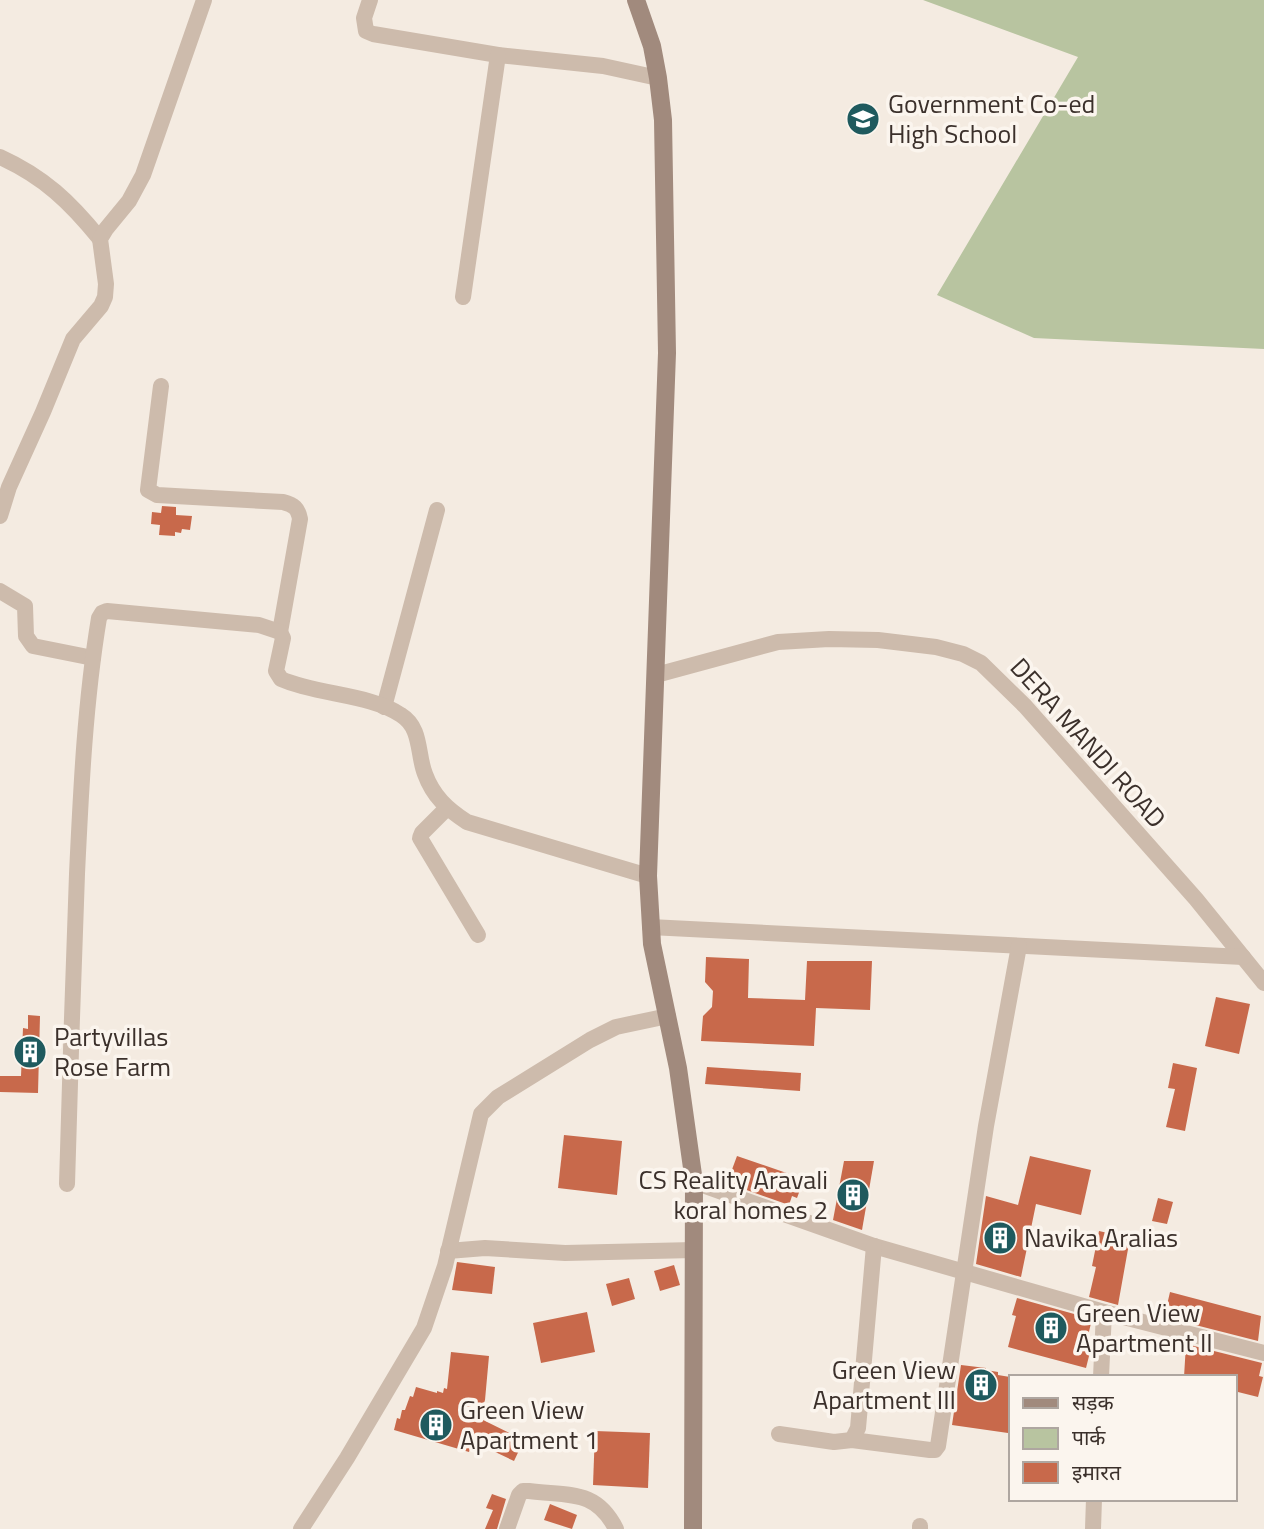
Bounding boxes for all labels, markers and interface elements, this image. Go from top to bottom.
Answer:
place label: Government Co-ed High School [888,84,1095,153]
school or university icon: Government Co-ed High School [844,100,882,138]
street label: DERA MANDI ROAD [1001,649,1176,836]
place label: Partyvillas Rose Farm [54,1017,171,1086]
building icon: Partyvillas Rose Farm [11,1033,49,1071]
place label: CS Reality Aravali koral homes 2 [639,1160,828,1229]
building icon: CS Reality Aravali koral homes 2 [834,1176,872,1214]
place label: Navika Aralias [1024,1218,1178,1257]
building icon: Navika Aralias [981,1219,1019,1257]
place label: Green View Apartment II [1076,1293,1213,1362]
building icon: Green View Apartment II [1032,1309,1070,1347]
place label: Green View Apartment III [813,1350,956,1419]
building icon: Green View Apartment III [962,1366,1000,1404]
legend [1009,1375,1236,1501]
text: सड़क [1072,1386,1114,1418]
place label: Green View Apartment 1 [460,1390,599,1459]
building icon: Green View Apartment 1 [417,1406,455,1444]
text: पार्क [1072,1421,1106,1453]
text: इमारत [1072,1456,1122,1488]

